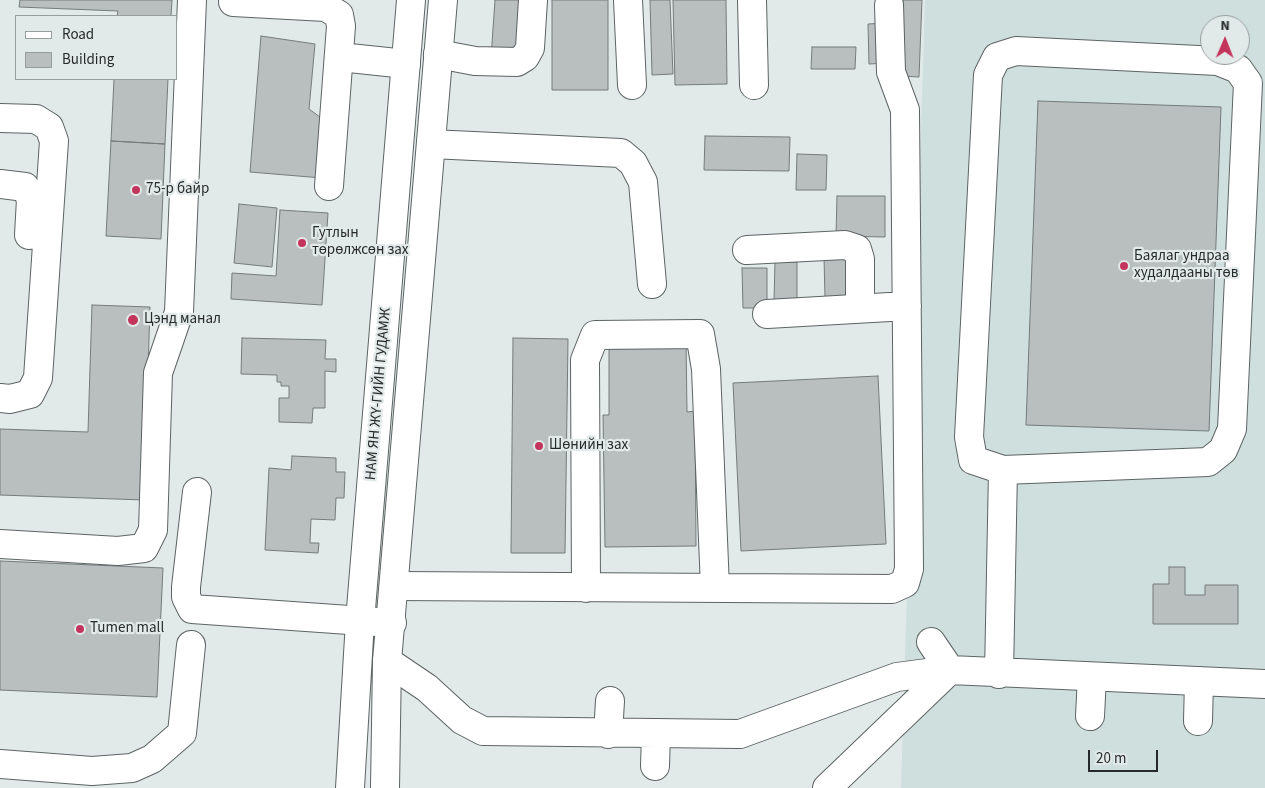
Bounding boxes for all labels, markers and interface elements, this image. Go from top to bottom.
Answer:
legend [15,15,178,80]
north arrow [1200,15,1250,65]
text: N [1220,16,1230,36]
text: Road [62,24,94,45]
text: Building [62,49,114,70]
place label: 75-р байр [146,181,209,199]
marker: 75-р байр [130,184,142,196]
place label: Гутлын төрөлжсөн зах [312,225,408,260]
marker: Гутлын төрөлжсөн зах [296,237,308,249]
place label: Баялаг ундраа худалдааны төв [1134,248,1238,283]
marker: Баялаг ундраа худалдааны төв [1118,260,1130,272]
street label: НАМ ЯН ЖҮ-ГИЙН ГУДАМЖ [362,307,396,481]
place label: Цэнд манал [144,311,221,329]
marker: Цэнд манал [126,313,140,327]
place label: Шөнийн зах [549,437,628,455]
marker: Шөнийн зах [533,440,545,452]
place label: Tumen mall [90,620,164,638]
marker: Tumen mall [74,623,86,635]
scale bar [1090,740,1160,772]
text: 20 m [1096,748,1126,769]

